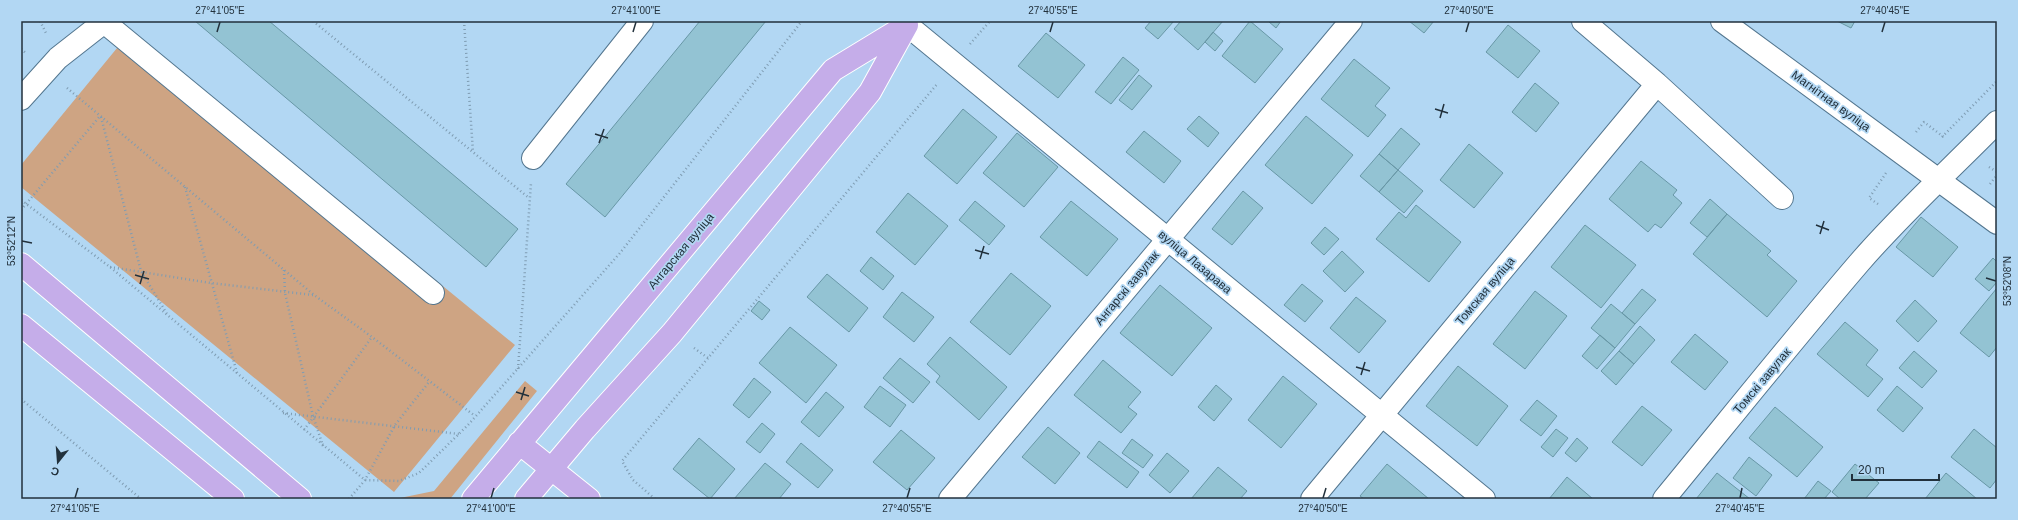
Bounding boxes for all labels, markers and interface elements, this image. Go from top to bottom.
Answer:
text: 27°41'05"E [195,5,245,16]
text: 27°41'00"E [611,5,661,16]
text: 27°40'55"E [1028,5,1078,16]
text: 27°40'50"E [1444,5,1494,16]
text: 27°40'45"E [1860,5,1910,16]
street label: Магнітная вуліца [1789,68,1873,135]
street label: Ангарская вуліца [645,210,717,292]
text: 53°52'12"N [6,216,17,266]
street label: вуліца Лазарава [1156,227,1235,297]
street label: Ангарскі завулак [1092,248,1163,328]
street label: Томская вуліца [1453,254,1518,328]
text: 53°52'08"N [2002,256,2013,306]
street label: Томскі завулак [1730,345,1794,417]
north arrow [38,442,78,482]
scale bar [1852,456,1939,482]
text: 20 m [1858,463,1885,477]
text: С [49,465,61,478]
text: 27°41'05"E [50,503,100,514]
text: 27°41'00"E [466,503,516,514]
text: 27°40'55"E [882,503,932,514]
text: 27°40'50"E [1298,503,1348,514]
text: 27°40'45"E [1715,503,1765,514]

